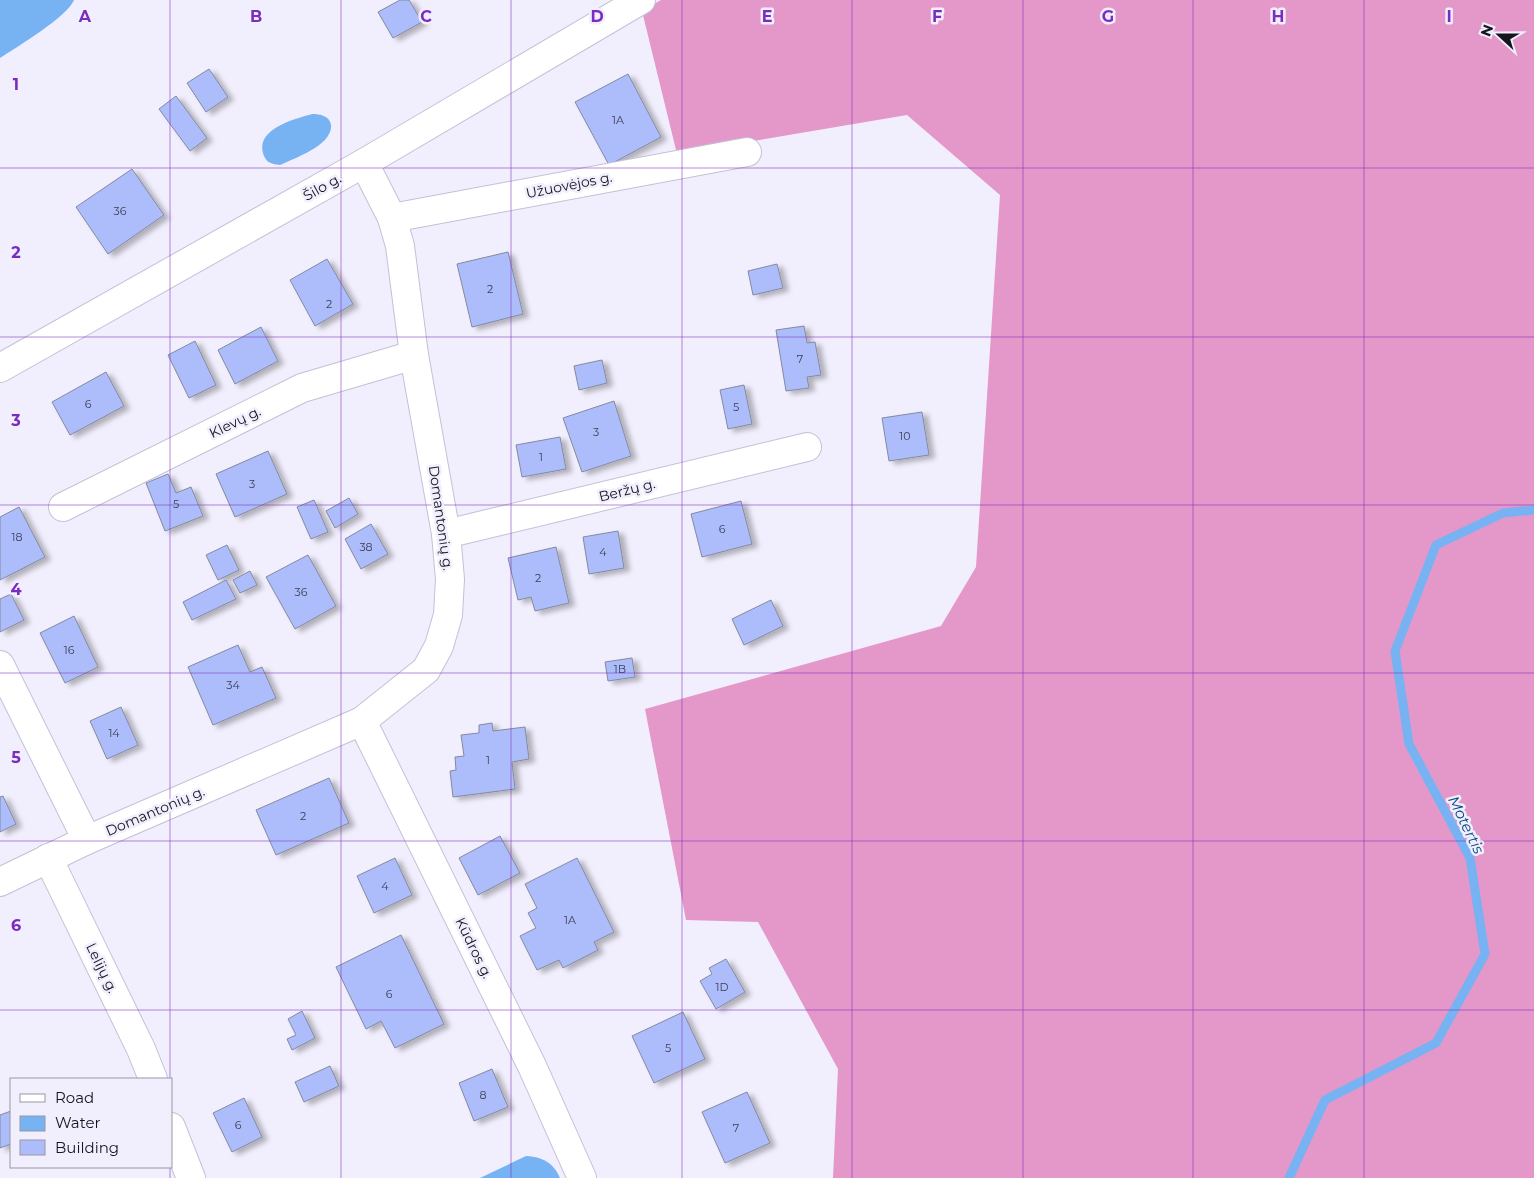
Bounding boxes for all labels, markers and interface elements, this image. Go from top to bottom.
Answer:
text: A [78,7,92,26]
text: B [250,7,262,26]
text: C [420,7,432,26]
text: D [590,7,604,26]
text: E [762,7,772,26]
text: F [932,7,942,26]
text: G [1102,7,1114,26]
text: H [1272,7,1284,26]
text: I [1446,7,1452,26]
north arrow [1474,10,1524,60]
text: N [1476,22,1497,39]
text: 1 [13,75,19,94]
house number: 1A [612,113,624,127]
street label: Užuovėjos g. [524,168,614,202]
street label: Šilo g. [300,169,344,205]
house number: 36 [114,204,127,218]
text: 2 [11,243,21,262]
house number: 2 [487,282,493,296]
house number: 2 [326,297,332,311]
house number: 7 [797,352,803,366]
house number: 6 [85,397,92,411]
house number: 5 [733,400,739,414]
street label: Klevų g. [206,402,264,442]
text: 3 [10,411,21,430]
house number: 3 [593,425,599,439]
house number: 10 [899,429,911,443]
house number: 1 [539,450,543,464]
street label: Domantonių g. [425,464,457,572]
street label: Beržų g. [597,474,657,506]
house number: 3 [249,477,255,491]
house number: 5 [173,497,179,511]
house number: 6 [719,522,726,536]
house number: 18 [12,530,23,544]
house number: 38 [359,540,373,554]
house number: 4 [599,545,607,559]
house number: 2 [535,571,541,585]
text: 4 [10,580,22,599]
house number: 36 [295,585,308,599]
house number: 16 [64,643,75,657]
house number: 1B [614,662,626,676]
house number: 34 [226,678,240,692]
house number: 14 [108,726,120,740]
text: 5 [11,748,21,767]
house number: 1 [486,753,490,767]
street label: Domantonių g. [103,782,207,840]
water label: Motertis [1444,793,1489,858]
house number: 2 [300,809,306,823]
house number: 4 [381,879,389,893]
house number: 1A [564,913,576,927]
street label: Kūdros g. [451,914,497,982]
text: 6 [11,916,21,935]
street label: Lelijų g. [82,940,122,996]
house number: 1D [715,980,729,994]
house number: 6 [386,987,393,1001]
house number: 5 [665,1041,671,1055]
legend [10,1078,172,1168]
text: Road [55,1088,94,1107]
house number: 8 [479,1088,487,1102]
text: Water [55,1113,101,1132]
house number: 6 [235,1118,242,1132]
house number: 7 [733,1121,739,1135]
text: Building [55,1138,119,1157]

